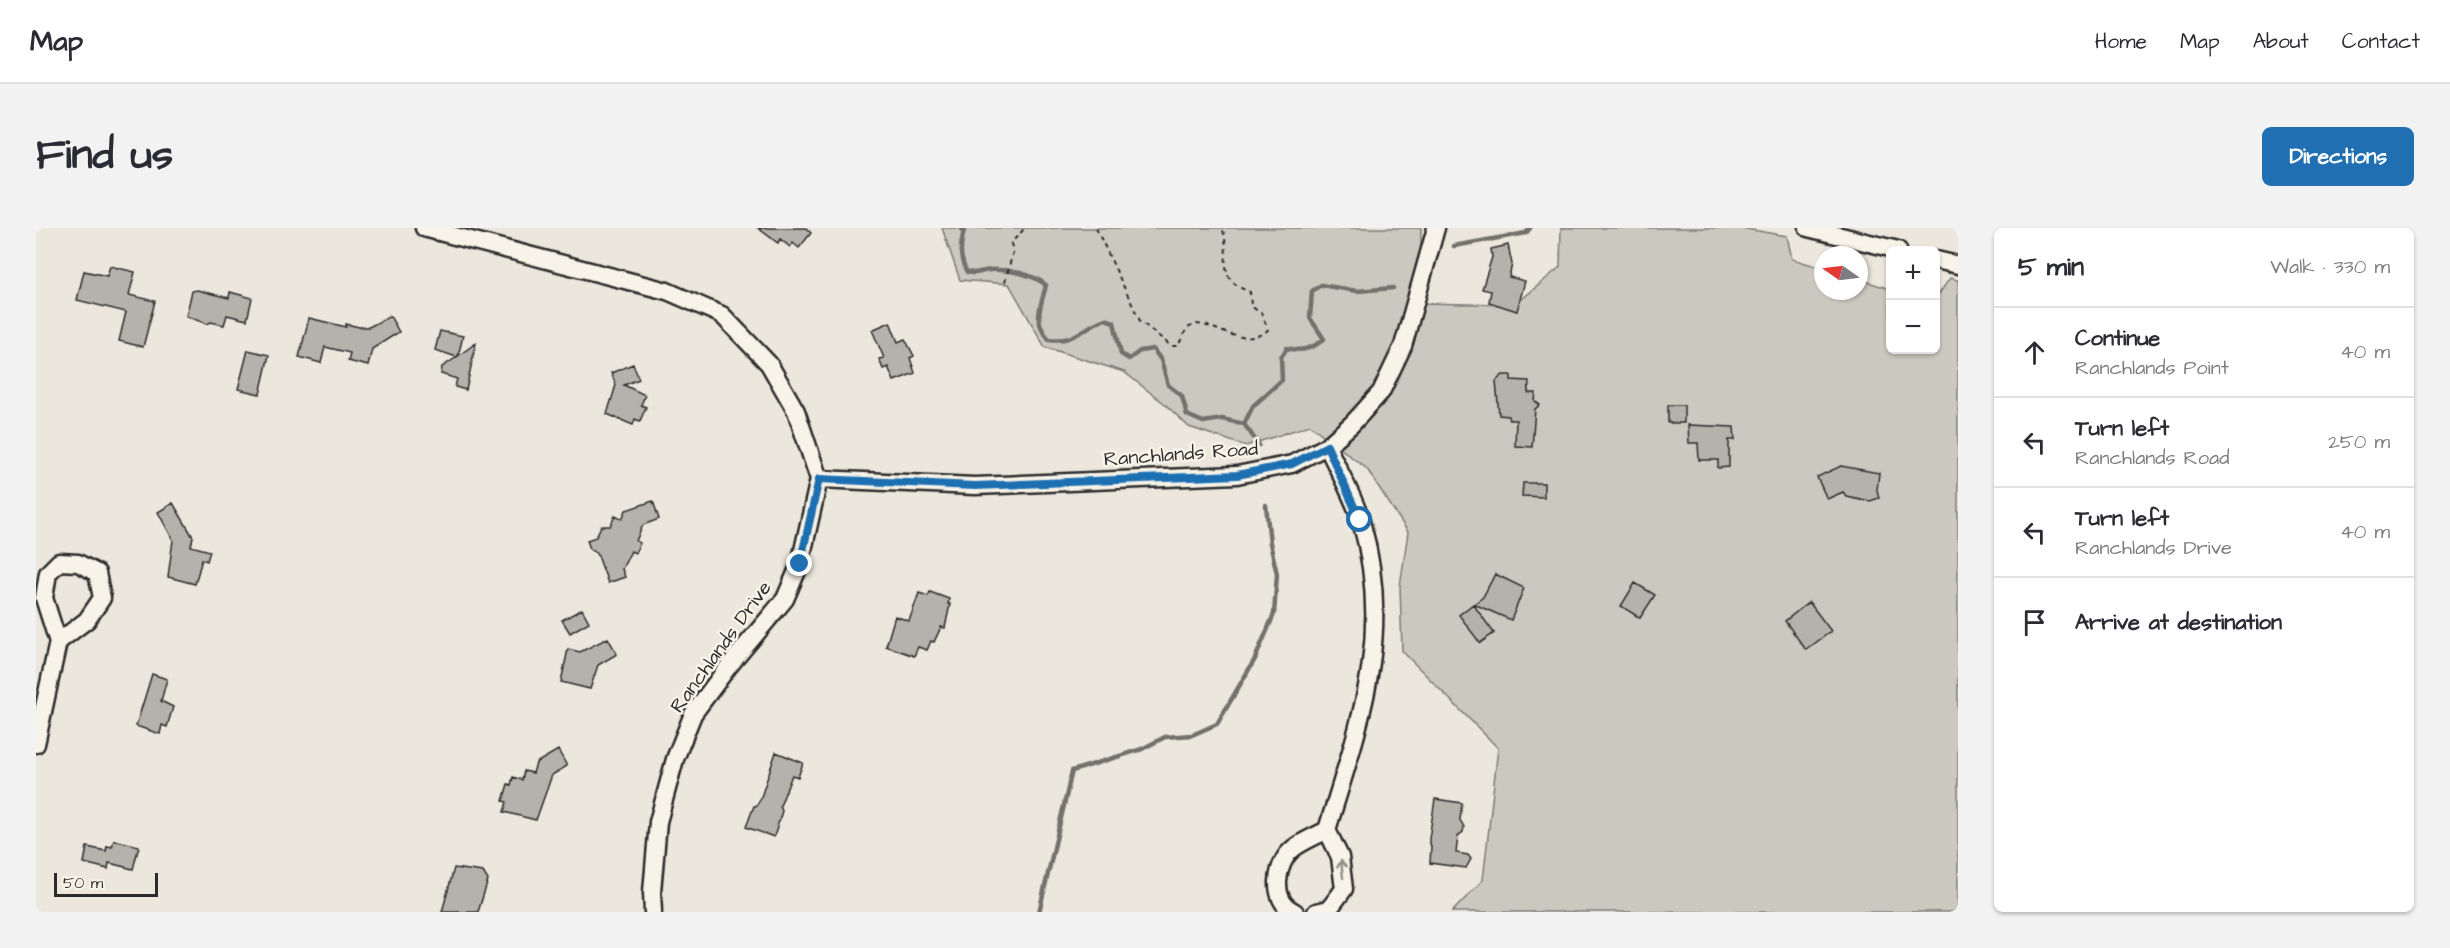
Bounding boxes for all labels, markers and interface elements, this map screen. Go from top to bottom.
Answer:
text: Map [30,22,83,61]
text: Home [2095,27,2147,56]
text: Map [2180,27,2220,56]
text: About [2253,27,2309,56]
text: Contact [2342,27,2420,56]
text: Find us [36,127,173,185]
button: Directions [2262,127,2414,186]
north arrow [1814,246,1868,300]
map controls [1886,246,1940,354]
button: + [1886,246,1940,300]
text: 5 min [2018,249,2084,285]
text: Walk · 330 m [2270,253,2390,281]
button: − [1886,300,1940,354]
text: Continue [2075,323,2160,354]
icon: ahead [2018,336,2051,369]
text: 40 m [2340,338,2390,366]
text: Ranchlands Point [2075,354,2229,382]
text: Turn left [2075,413,2169,444]
icon: left [2018,426,2051,459]
text: 250 m [2328,428,2390,456]
street label: Ranchlands Road [1103,435,1259,473]
text: Ranchlands Road [2075,444,2230,472]
text: Turn left [2075,503,2169,534]
route start [1346,506,1372,532]
icon: left [2018,516,2051,549]
text: 40 m [2340,518,2390,546]
text: Ranchlands Drive [2075,534,2232,562]
route end [786,550,812,576]
street label: Ranchlands Drive [664,575,779,719]
icon: arrive [2018,606,2051,639]
text: Arrive at destination [2075,607,2282,638]
one-way arrow [1336,859,1347,879]
scale bar [54,870,158,898]
text: 50 m [63,872,103,894]

